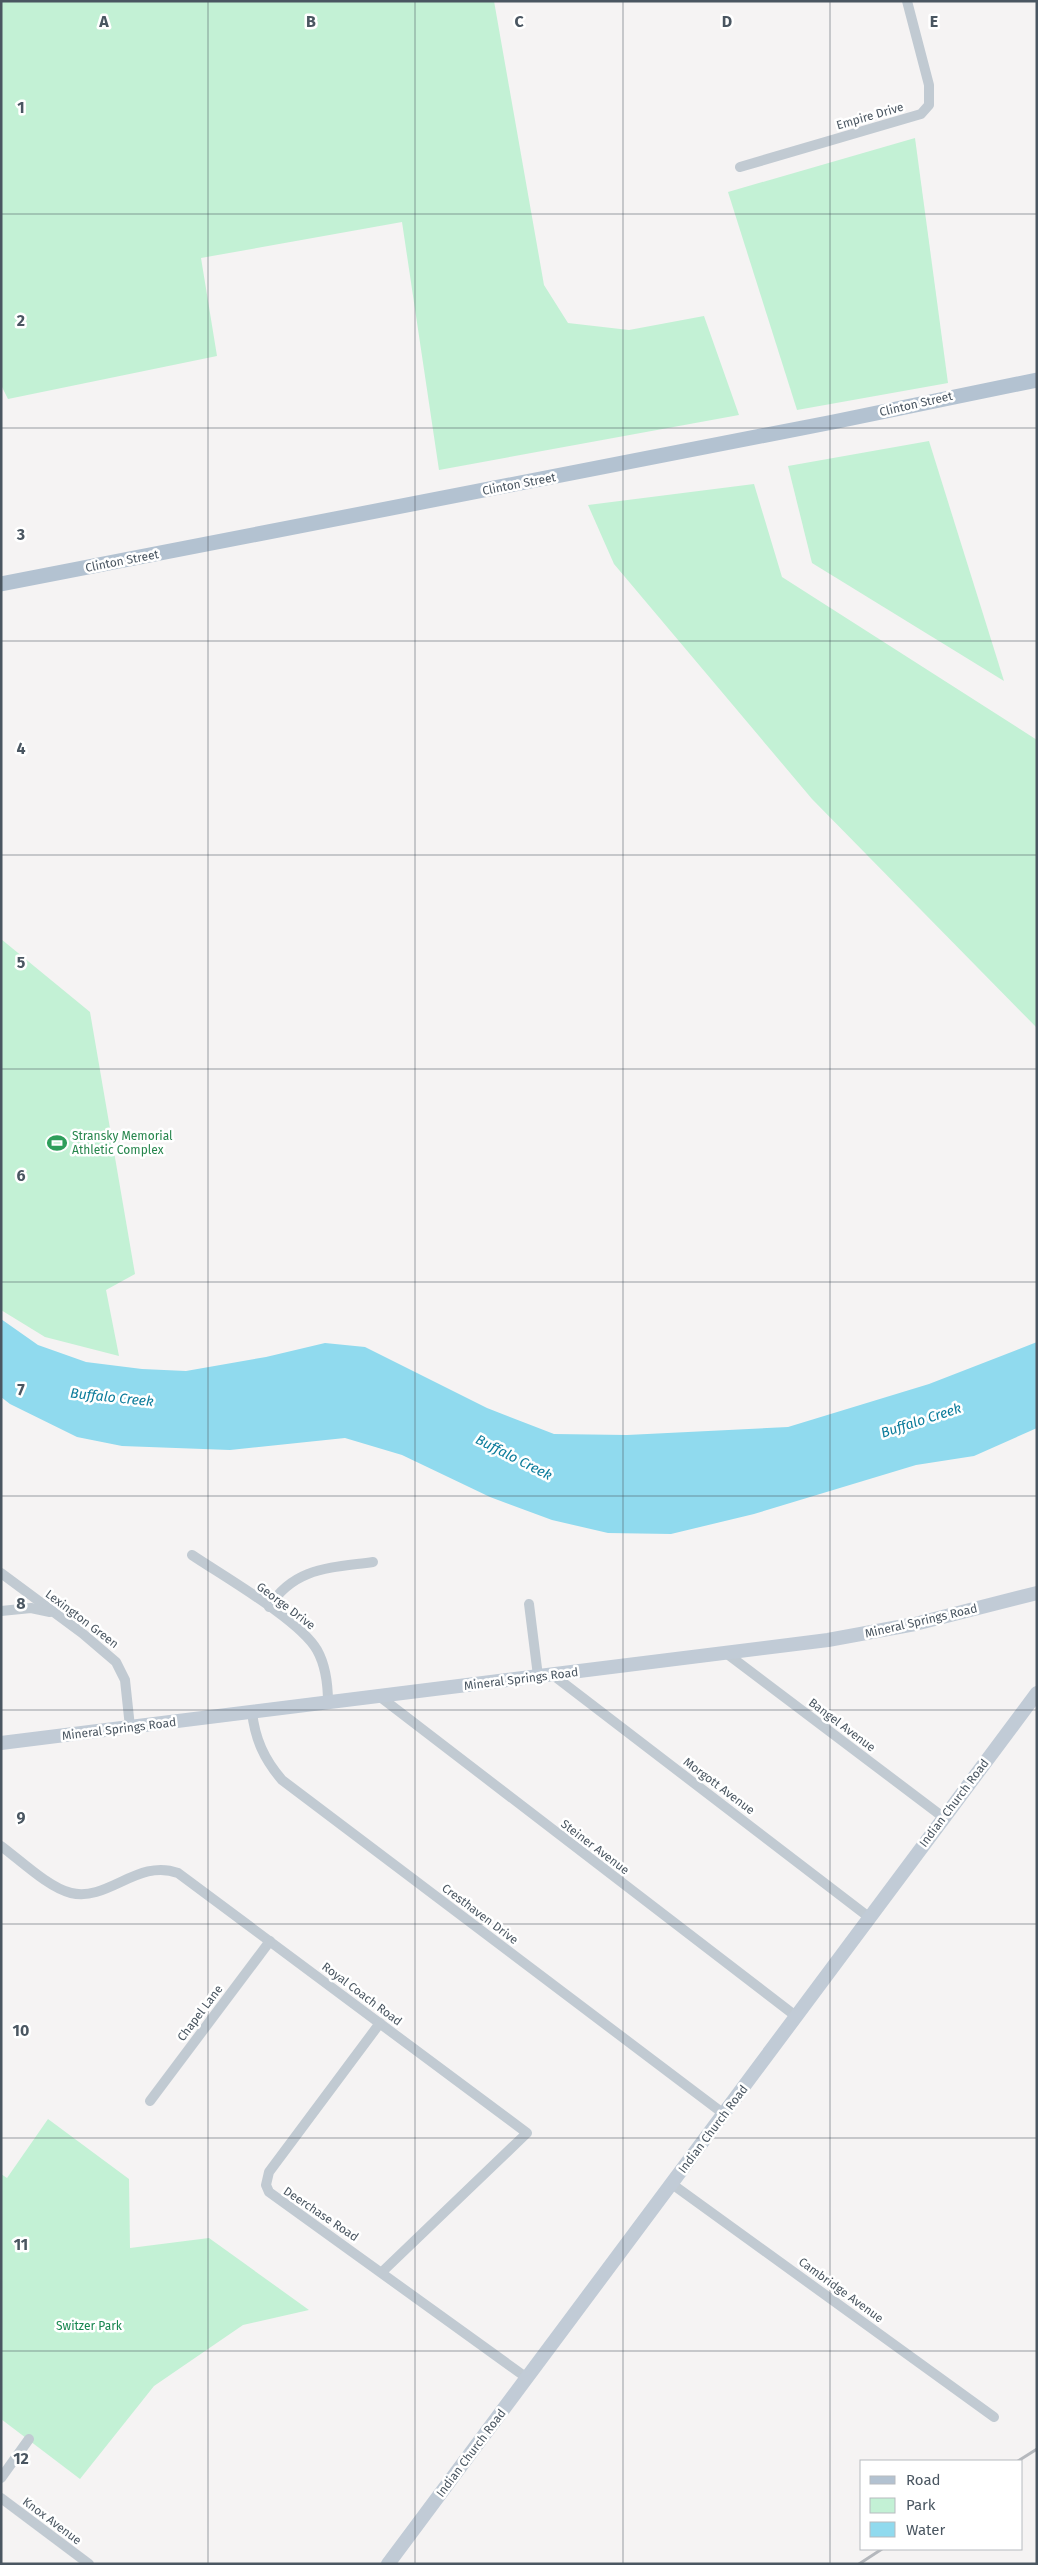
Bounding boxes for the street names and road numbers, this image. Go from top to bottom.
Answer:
street label: Empire Drive [835,100,905,132]
street label: Clinton Street [878,389,954,419]
street label: Clinton Street [481,470,558,498]
street label: Clinton Street [84,547,161,575]
street label: George Drive [254,1580,318,1632]
street label: Lexington Green [43,1587,121,1651]
street label: Mineral Springs Road [863,1601,979,1641]
street label: Mineral Springs Road [463,1665,579,1693]
street label: Bangel Avenue [806,1695,878,1755]
street label: Mineral Springs Road [61,1715,177,1743]
street label: Morgott Avenue [681,1755,757,1817]
street label: Indian Church Road [916,1756,992,1850]
street label: Steiner Avenue [558,1817,632,1877]
street label: Cresthaven Drive [439,1881,521,1947]
street label: Royal Coach Road [319,1959,405,2029]
street label: Chapel Lane [174,1982,226,2044]
street label: Indian Church Road [675,2082,751,2176]
street label: Deerchase Road [281,2184,361,2244]
street label: Cambridge Avenue [796,2255,886,2325]
street label: Indian Church Road [433,2406,509,2500]
street label: Knox Avenue [20,2494,84,2548]

